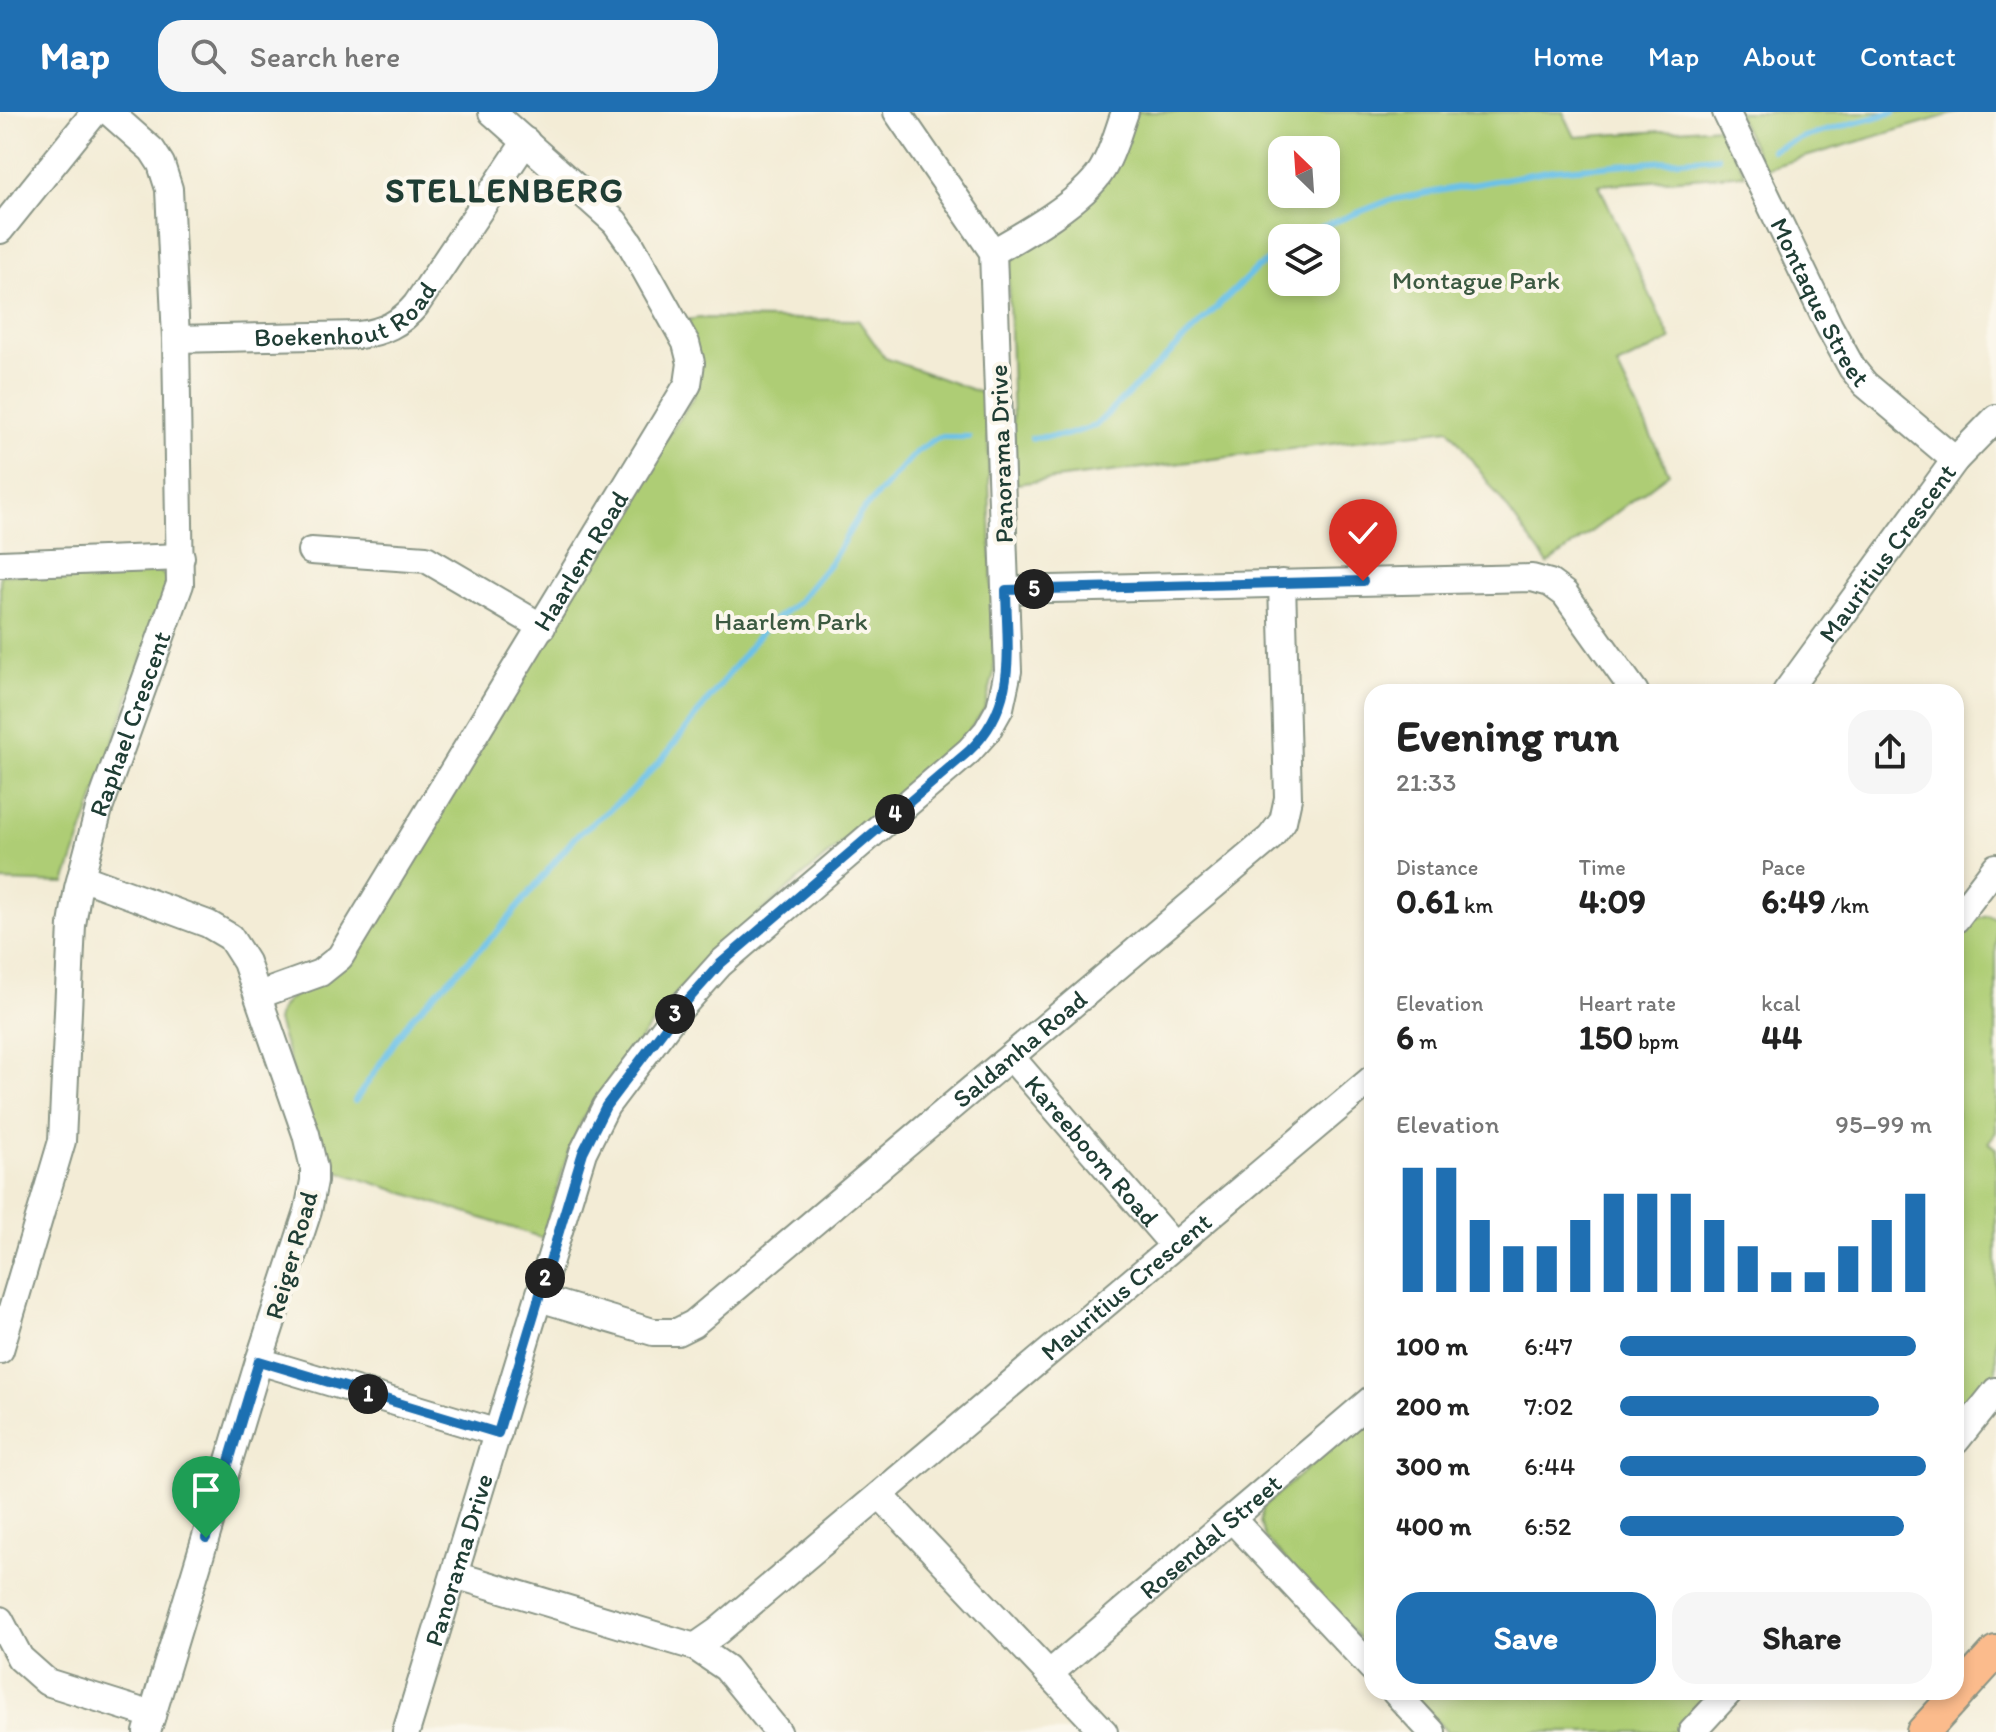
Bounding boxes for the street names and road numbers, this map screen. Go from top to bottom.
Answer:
street label: Montaque Street [1763,212,1877,393]
street label: Boekenhout Road [254,276,443,353]
street label: Panorama Drive [982,364,1020,544]
street label: Mauritius Crescent [1812,457,1963,649]
street label: Haarlem Road [526,484,636,637]
street label: Raphael Crescent [82,627,178,821]
street label: Saldanha Road [946,983,1094,1115]
street label: Kareeboom Road [1018,1068,1167,1234]
street label: Reiger Road [257,1187,325,1323]
street label: Mauritius Crescent [1034,1205,1218,1368]
street label: Rosendal Street [1133,1467,1288,1606]
street label: Panorama Drive [417,1470,500,1650]

